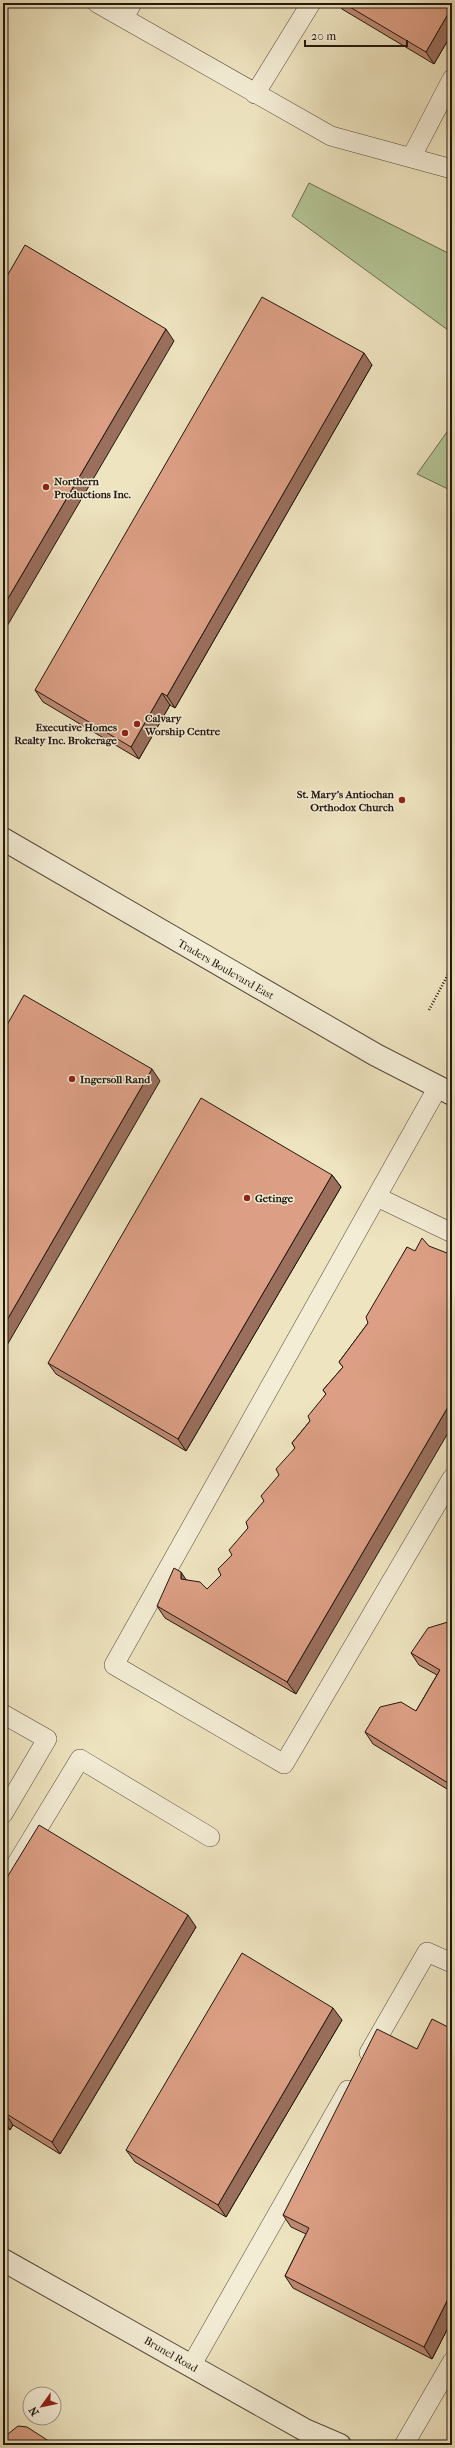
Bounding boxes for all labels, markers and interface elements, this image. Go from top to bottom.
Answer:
scale bar [305,22,407,48]
text: 20 m [311,29,336,43]
place label: Northern Productions Inc. [54,475,131,501]
marker: Northern Productions Inc. [41,482,51,492]
place label: Calvary Worship Centre [144,712,221,738]
marker: Calvary Worship Centre [132,719,142,729]
place label: Executive Homes Realty Inc. Brokerage [14,721,118,747]
marker: Executive Homes Realty Inc. Brokerage [120,728,130,738]
place label: St. Mary’s Antiochan Orthodox Church [297,788,395,814]
marker: St. Mary’s Antiochan Orthodox Church [397,795,407,805]
street label: Traders Boulevard East [175,936,276,1002]
place label: Ingersoll Rand [80,1073,151,1086]
marker: Ingersoll Rand [67,1074,77,1084]
place label: Getinge [255,1192,294,1205]
marker: Getinge [242,1193,252,1203]
street label: Brunel Road [142,2334,201,2375]
north arrow [22,2386,62,2426]
text: N [26,2404,42,2418]

